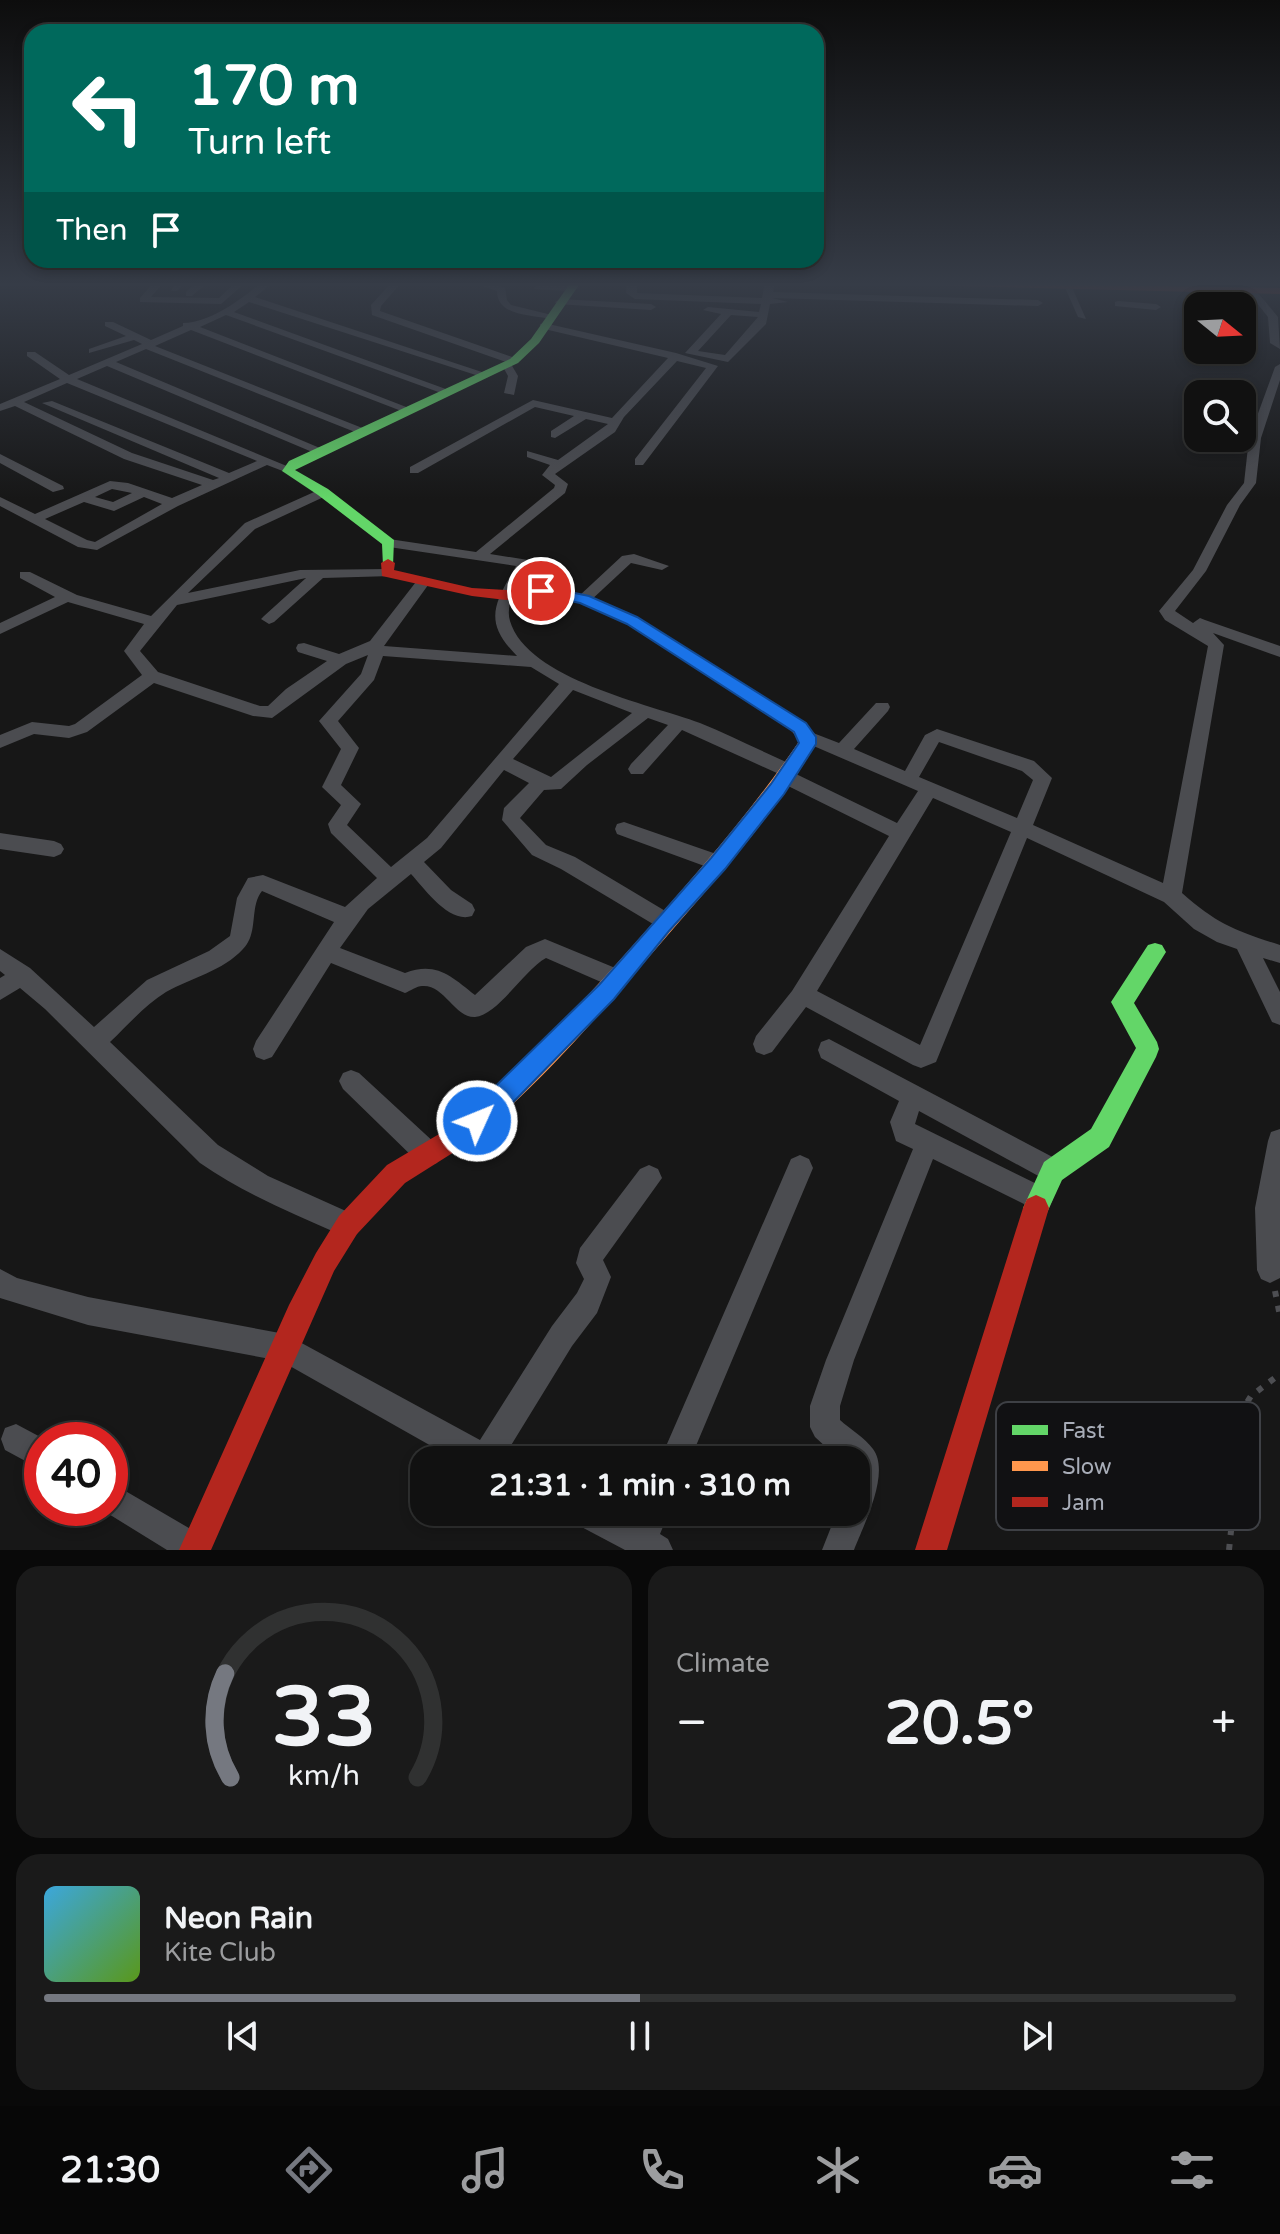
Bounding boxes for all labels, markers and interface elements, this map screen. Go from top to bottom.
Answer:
text: 170 m [188,53,359,120]
icon: left [56,56,160,160]
text: Turn left [188,121,331,164]
icon: arrive [144,208,188,252]
text: Then [56,212,128,249]
north arrow [1184,292,1256,364]
map controls [1184,292,1256,452]
button: search [1184,380,1256,452]
pin [507,557,575,625]
icon: arrive [519,569,563,613]
position arrow [435,1079,519,1163]
legend [996,1402,1260,1530]
text: Fast [1062,1418,1105,1444]
speed limit sign: 40 [24,1422,128,1526]
text: Slow [1062,1454,1112,1480]
text: 21:31 · 1 min · 310 m [489,1467,791,1504]
text: Jam [1062,1490,1105,1516]
text: Climate [676,1648,770,1679]
text: 33 [272,1668,376,1768]
text: 20.5° [884,1688,1034,1760]
text: − [676,1697,707,1750]
text: + [1211,1697,1236,1750]
text: km/h [288,1759,360,1793]
text: Neon Rain [164,1900,313,1937]
text: Kite Club [164,1937,276,1968]
icon: previous [221,2014,265,2058]
icon: pause [618,2014,662,2058]
icon: next [1015,2014,1059,2058]
icon: directions [281,2142,337,2198]
icon: music [457,2142,513,2198]
icon: phone [634,2142,690,2198]
icon: climate [810,2142,866,2198]
icon: car [987,2142,1043,2198]
icon: filters [1164,2142,1220,2198]
text: 21:30 [60,2149,160,2192]

